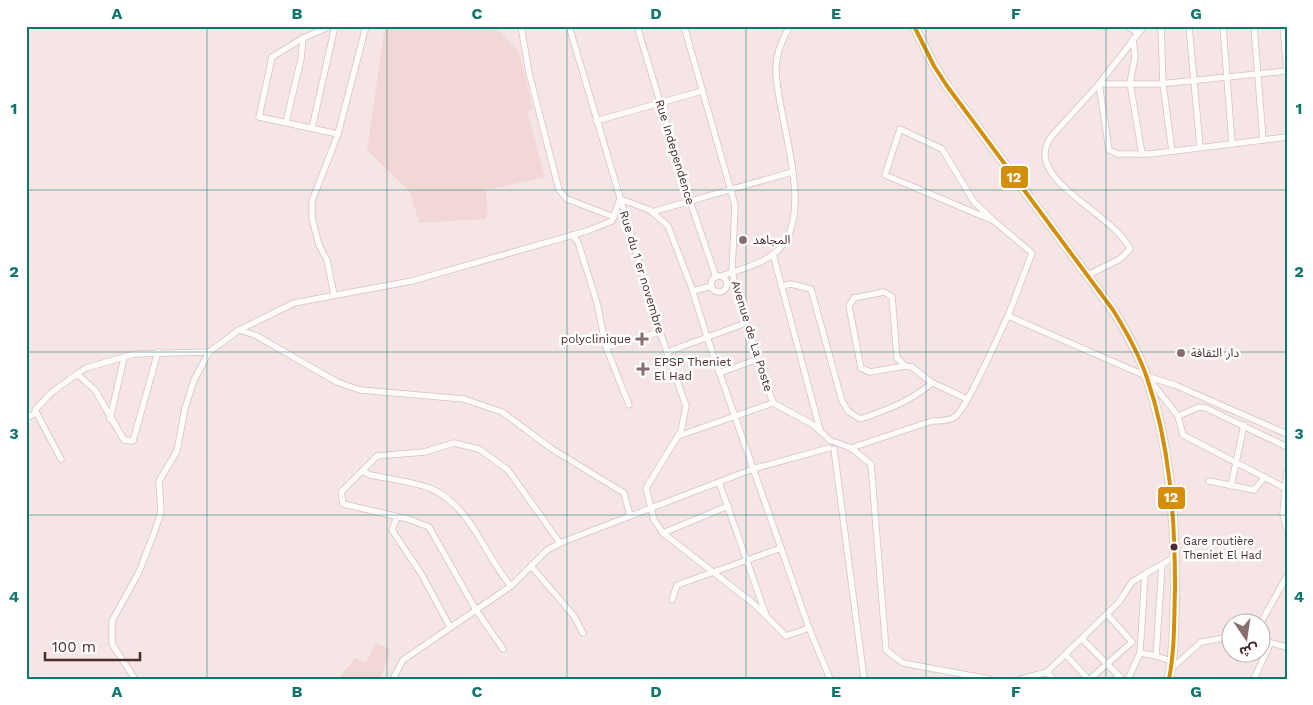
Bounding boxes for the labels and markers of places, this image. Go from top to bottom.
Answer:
place label: المجاهد [753,233,790,247]
marker: المجاهد [737,234,749,246]
place label: polyclinique [561,332,631,346]
marker: polyclinique [635,332,649,346]
place label: دار الثقافة [1191,346,1239,360]
marker: دار الثقافة [1175,347,1187,359]
place label: EPSP Theniet El Had [654,355,731,383]
marker: EPSP Theniet El Had [636,362,650,376]
place label: Gare routière Theniet El Had [1183,535,1262,562]
marker: Gare routière Theniet El Had [1169,542,1179,552]

